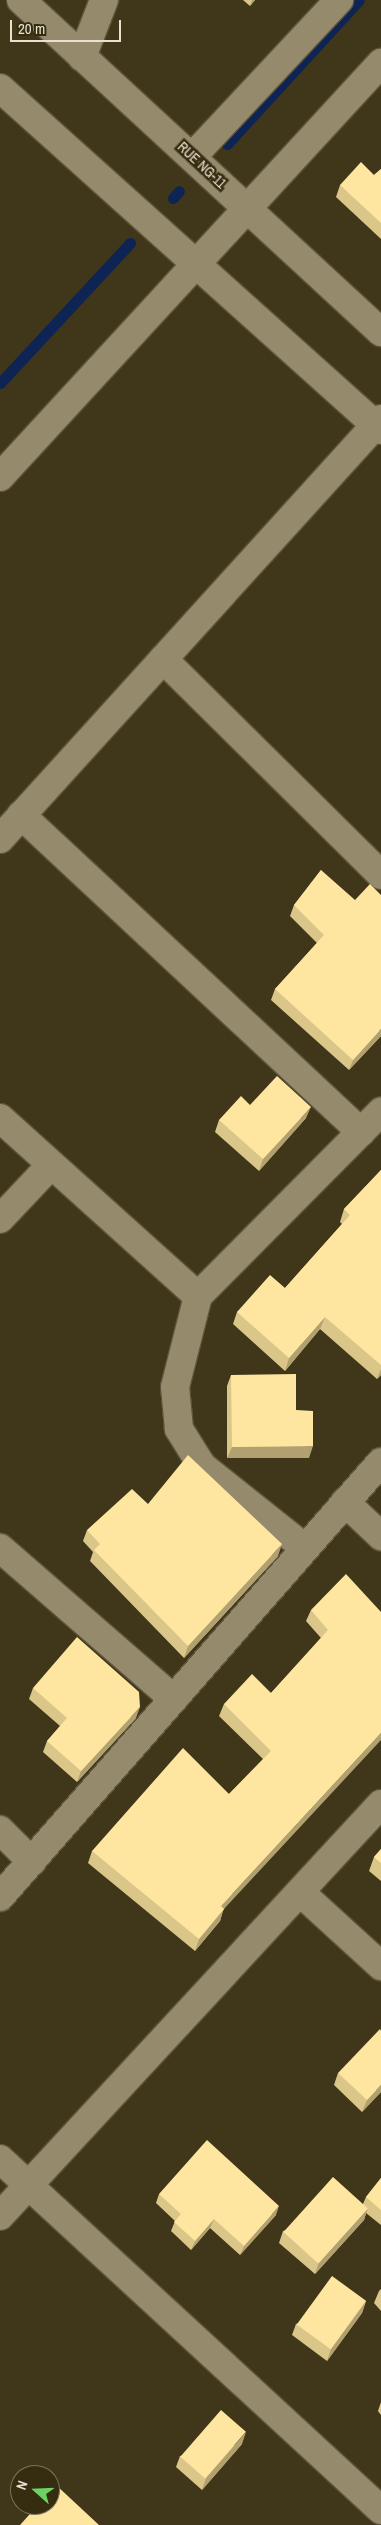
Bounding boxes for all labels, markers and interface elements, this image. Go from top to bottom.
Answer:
scale bar [12,10,124,42]
text: 20 m [18,18,45,39]
street label: RUE NG-11 [174,138,230,192]
north arrow [10,2465,60,2515]
text: N [12,2478,32,2492]

